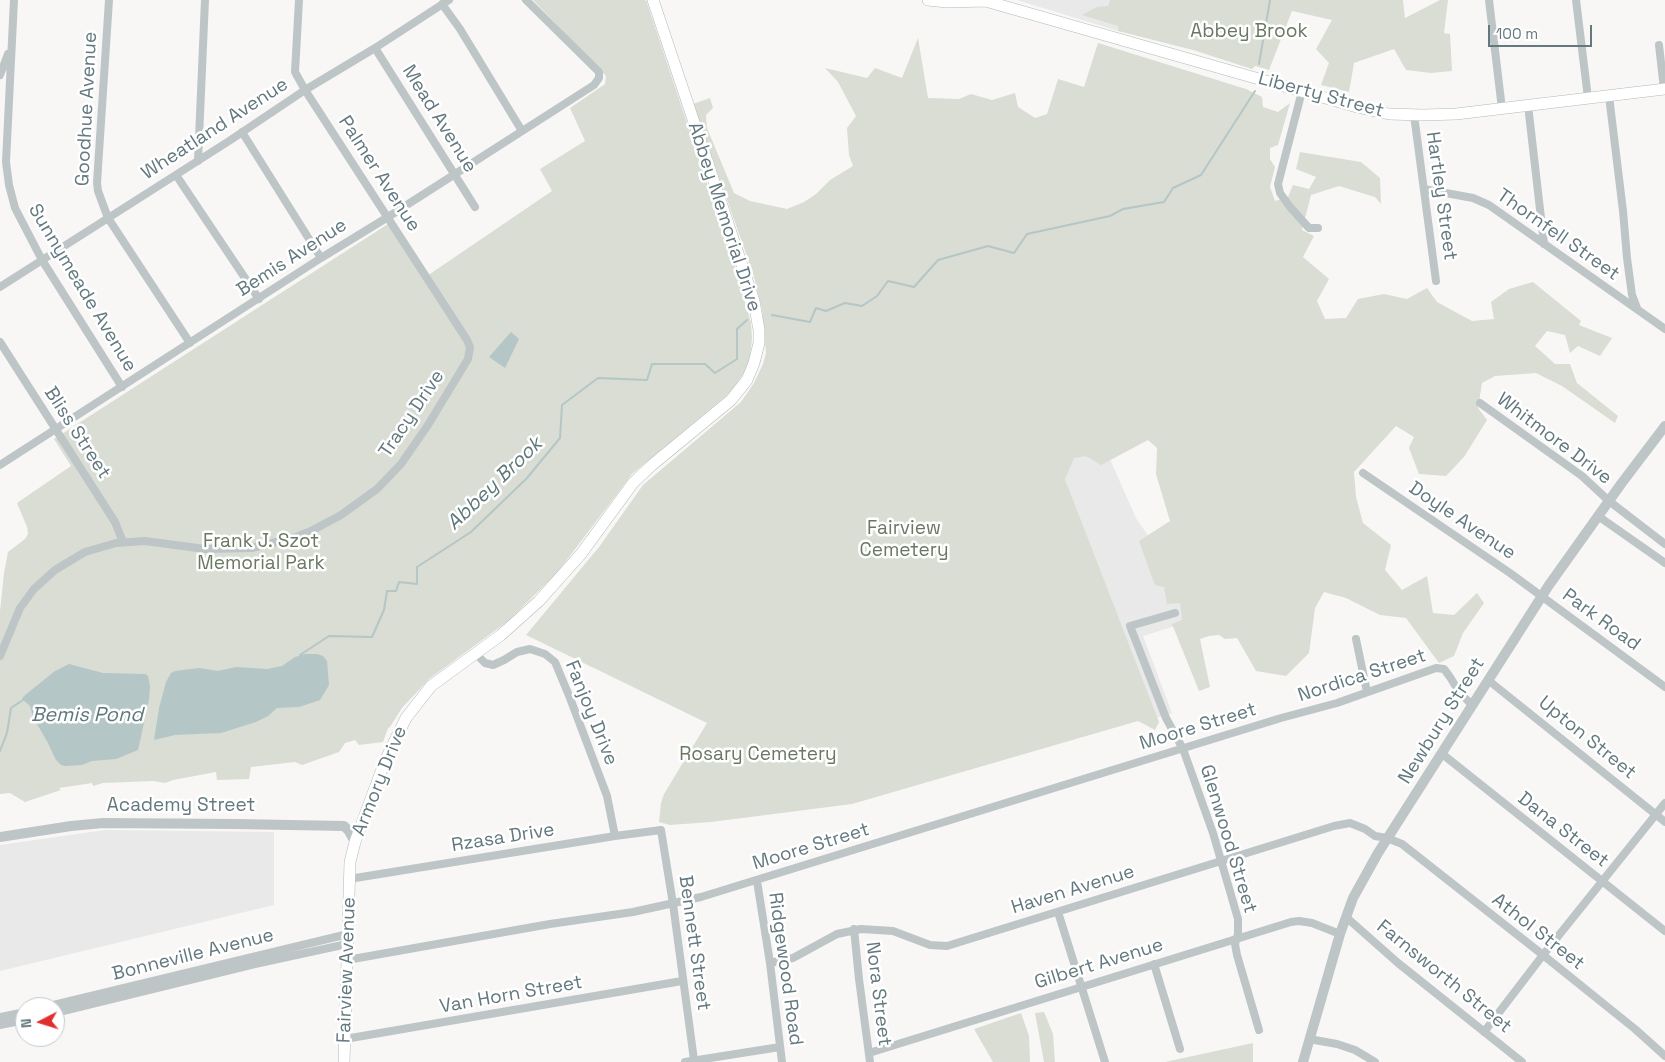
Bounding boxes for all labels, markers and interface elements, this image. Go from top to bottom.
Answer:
scale bar [1490,15,1594,47]
park label: Abbey Brook [1190,21,1308,43]
text: 100 m [1496,24,1538,43]
street label: Goodhue Avenue [72,31,102,187]
street label: Mead Avenue [397,61,481,177]
street label: Liberty Street [1256,67,1386,123]
street label: Wheatland Avenue [137,73,293,185]
street label: Palmer Avenue [333,112,425,236]
street label: Abbey Memorial Drive [683,119,765,315]
street label: Hartley Street [1421,130,1461,262]
street label: Thornfell Street [1492,184,1624,286]
street label: Sunnymeade Avenue [23,200,141,376]
street label: Bemis Avenue [233,214,351,302]
street label: Tracy Drive [374,366,450,462]
street label: Bliss Street [39,383,115,483]
street label: Whitmore Drive [1492,388,1616,490]
water label: Abbey Brook [442,432,548,536]
street label: Doyle Avenue [1404,477,1520,565]
park label: Fairview Cemetery [859,518,949,562]
park label: Frank J. Szot Memorial Park [197,531,325,575]
street label: Park Road [1557,584,1645,656]
street label: Nordica Street [1295,645,1429,707]
street label: Newbury Street [1394,654,1490,788]
street label: Fanjoy Drive [560,657,622,769]
street label: Upton Street [1533,692,1641,784]
street label: Moore Street [1137,698,1259,756]
water label: Bemis Pond [31,704,143,728]
street label: Armory Drive [348,723,412,839]
park label: Rosary Cemetery [679,744,837,766]
street label: Glenwood Street [1195,762,1261,916]
street label: Dana Street [1513,787,1613,873]
street label: Academy Street [107,795,255,817]
street label: Moore Street [750,818,872,876]
street label: Rzasa Drive [450,819,556,857]
street label: Haven Avenue [1009,860,1137,920]
street label: Bennett Street [673,874,715,1012]
street label: Athol Street [1487,889,1589,975]
street label: Ridgewood Road [763,891,807,1047]
street label: Fairview Avenue [333,897,361,1043]
street label: Farnsworth Street [1372,916,1516,1038]
street label: Bonneville Avenue [110,924,276,986]
street label: Gilbert Avenue [1032,934,1166,994]
street label: Nora Street [860,940,896,1048]
street label: Van Horn Street [438,971,584,1019]
north arrow [15,997,65,1047]
text: N [17,1018,35,1029]

